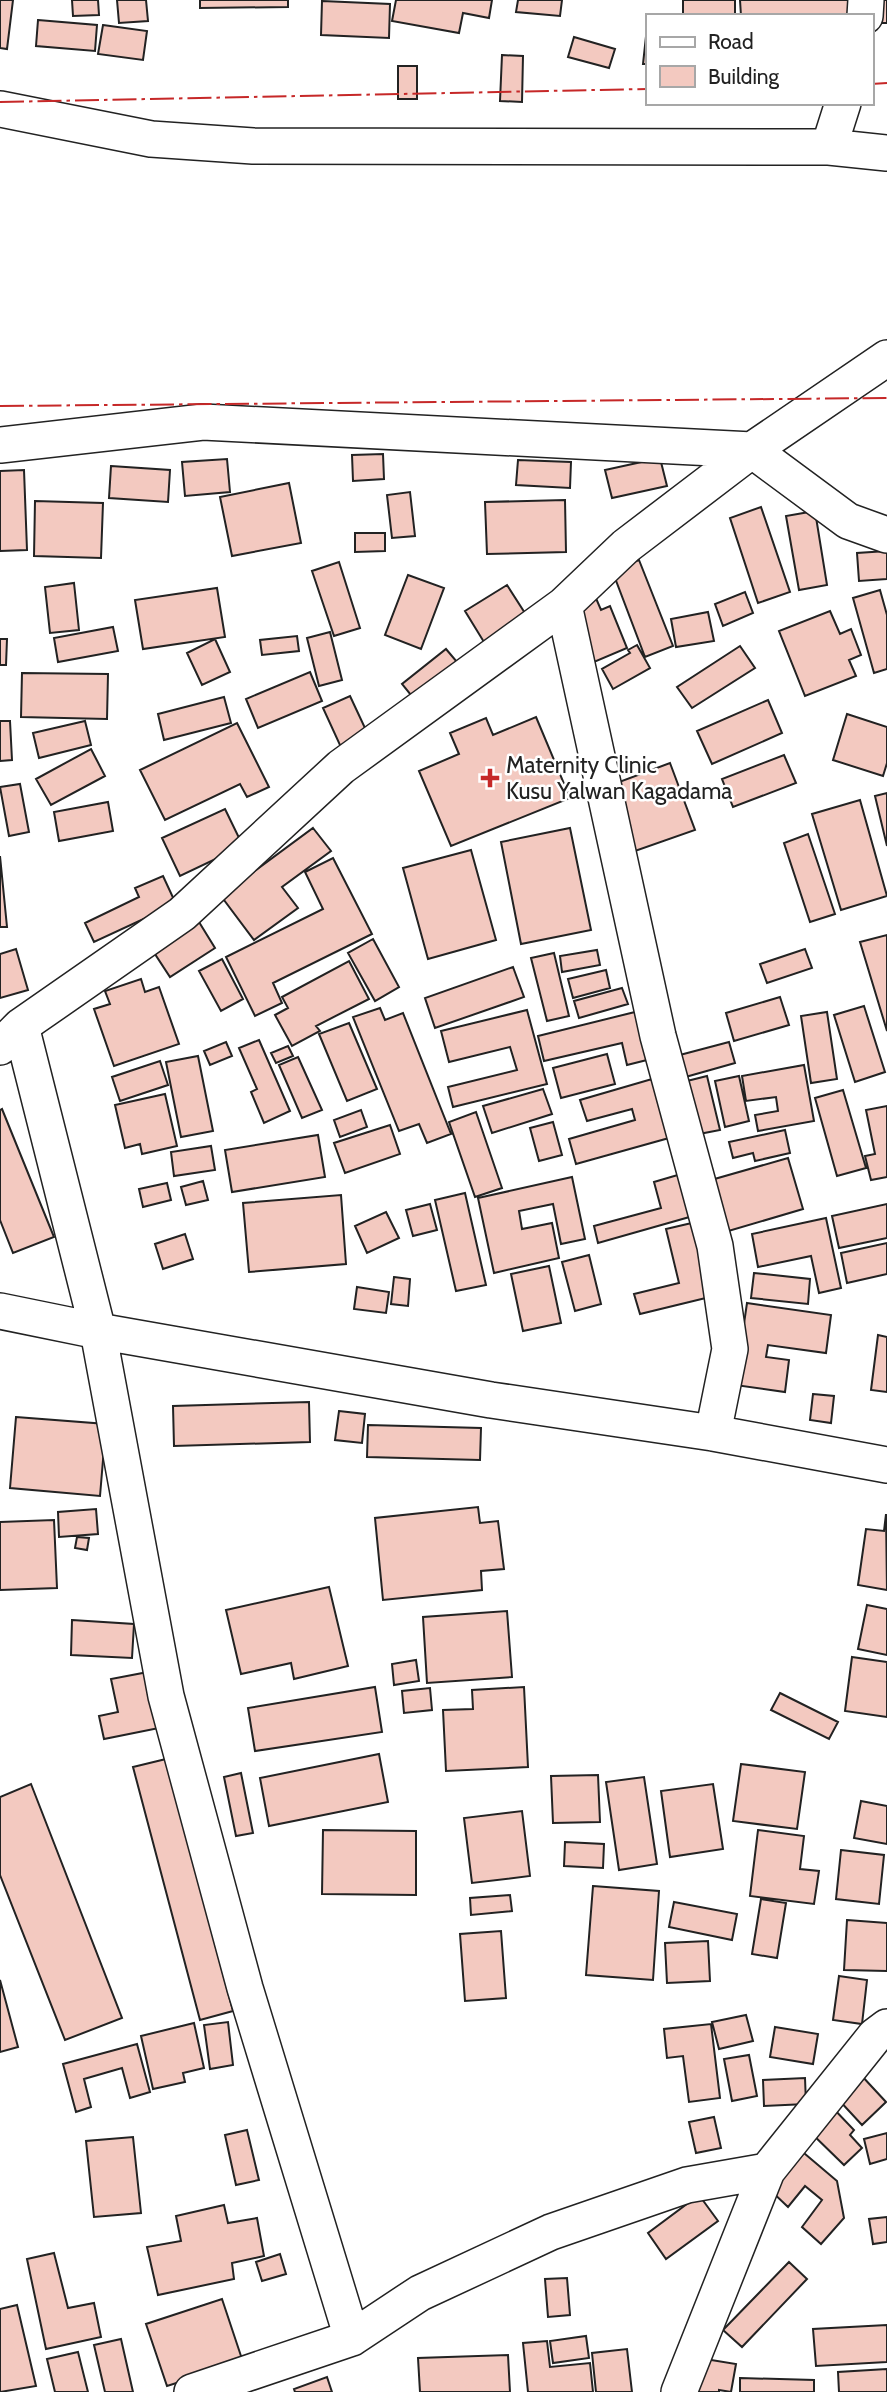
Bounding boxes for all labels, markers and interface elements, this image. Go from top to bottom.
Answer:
legend [646,14,873,105]
text: Road [708,29,754,54]
text: Building [708,64,780,89]
place label: Maternity Clinic Kusu Yalwan Kagadama [506,751,732,805]
marker: Maternity Clinic Kusu Yalwan Kagadama [480,768,500,788]

